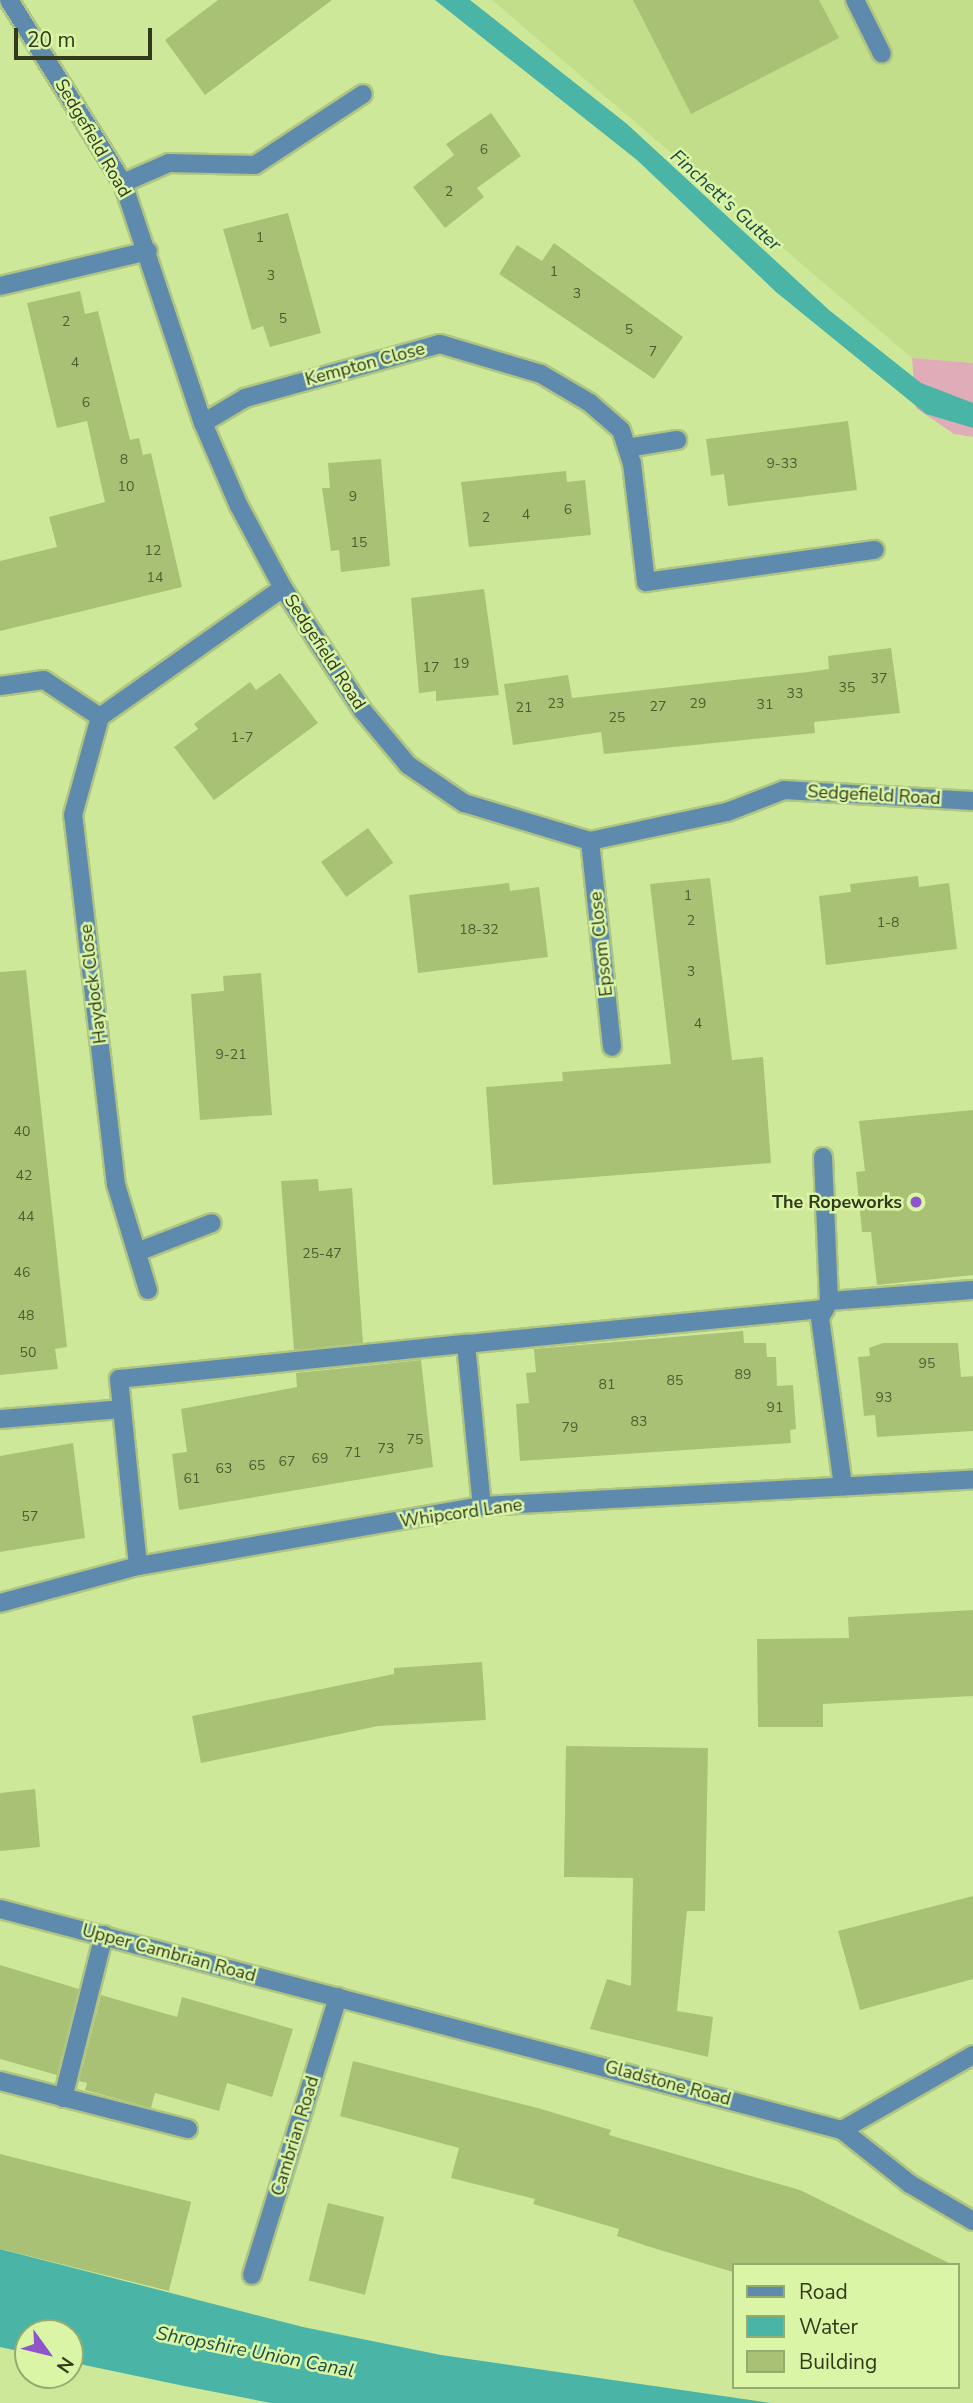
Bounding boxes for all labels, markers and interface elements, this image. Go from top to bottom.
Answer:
scale bar [18,14,156,58]
text: 20 m [27,26,76,54]
street label: Sedgefield Road [50,75,136,201]
house number: 6 [480,142,488,158]
water label: Finchett's Gutter [665,145,785,257]
house number: 2 [445,184,453,200]
house number: 1 [256,230,264,246]
house number: 1 [550,264,558,280]
house number: 3 [267,268,275,284]
house number: 3 [573,286,581,302]
house number: 5 [279,311,287,327]
house number: 2 [62,314,70,330]
house number: 5 [625,322,633,338]
street label: Kempton Close [303,338,427,390]
house number: 7 [649,344,657,360]
house number: 4 [71,355,79,371]
house number: 6 [82,395,90,411]
house number: 8 [120,452,128,468]
house number: 9-33 [766,456,798,472]
house number: 10 [118,479,134,495]
house number: 9 [349,489,357,505]
house number: 6 [564,502,572,518]
house number: 4 [522,507,530,523]
house number: 2 [482,510,490,526]
house number: 15 [351,535,367,551]
house number: 12 [145,543,161,559]
house number: 14 [147,570,163,586]
street label: Sedgefield Road [280,590,370,714]
house number: 19 [453,656,469,672]
house number: 17 [423,660,439,676]
house number: 37 [871,671,887,687]
house number: 35 [839,680,855,696]
house number: 33 [787,686,803,702]
house number: 23 [548,696,564,712]
house number: 29 [690,696,706,712]
house number: 31 [757,697,773,713]
house number: 27 [650,699,666,715]
house number: 21 [516,700,532,716]
house number: 25 [609,710,625,726]
house number: 1-7 [231,730,253,746]
street label: Sedgefield Road [807,781,941,809]
house number: 1 [684,888,692,904]
street label: Epsom Close [585,891,617,997]
house number: 2 [687,913,695,929]
house number: 1-8 [877,915,899,931]
house number: 18-32 [459,922,499,938]
street label: Haydock Close [75,923,111,1045]
house number: 3 [687,964,695,980]
house number: 4 [694,1016,702,1032]
house number: 9-21 [215,1047,247,1063]
house number: 40 [14,1124,30,1140]
house number: 42 [16,1168,32,1184]
place label: The Ropeworks [772,1191,902,1213]
marker: The Ropeworks [908,1194,924,1210]
house number: 44 [18,1209,34,1225]
house number: 25-47 [302,1246,342,1262]
house number: 46 [14,1265,30,1281]
house number: 48 [18,1308,34,1324]
house number: 50 [20,1345,36,1361]
house number: 95 [919,1356,935,1372]
house number: 89 [735,1367,751,1383]
house number: 85 [667,1373,683,1389]
house number: 81 [599,1377,615,1393]
house number: 93 [876,1390,892,1406]
house number: 91 [767,1400,783,1416]
house number: 83 [631,1414,647,1430]
house number: 79 [562,1420,578,1436]
house number: 75 [407,1432,423,1448]
house number: 73 [378,1441,394,1457]
house number: 71 [345,1445,361,1461]
house number: 69 [312,1451,328,1467]
house number: 67 [279,1454,295,1470]
house number: 65 [249,1458,265,1474]
house number: 63 [216,1461,232,1477]
house number: 61 [184,1471,200,1487]
street label: Whipcord Lane [398,1494,524,1532]
house number: 57 [22,1509,38,1525]
street label: Upper Cambrian Road [80,1919,258,1987]
street label: Gladstone Road [603,2056,733,2110]
street label: Cambrian Road [267,2073,323,2199]
legend [732,2263,959,2389]
text: Road [799,2278,848,2306]
text: Water [799,2313,858,2341]
north arrow [14,2319,84,2389]
water label: Shropshire Union Canal [154,2323,356,2383]
text: Building [799,2348,877,2376]
text: N [50,2351,80,2378]

